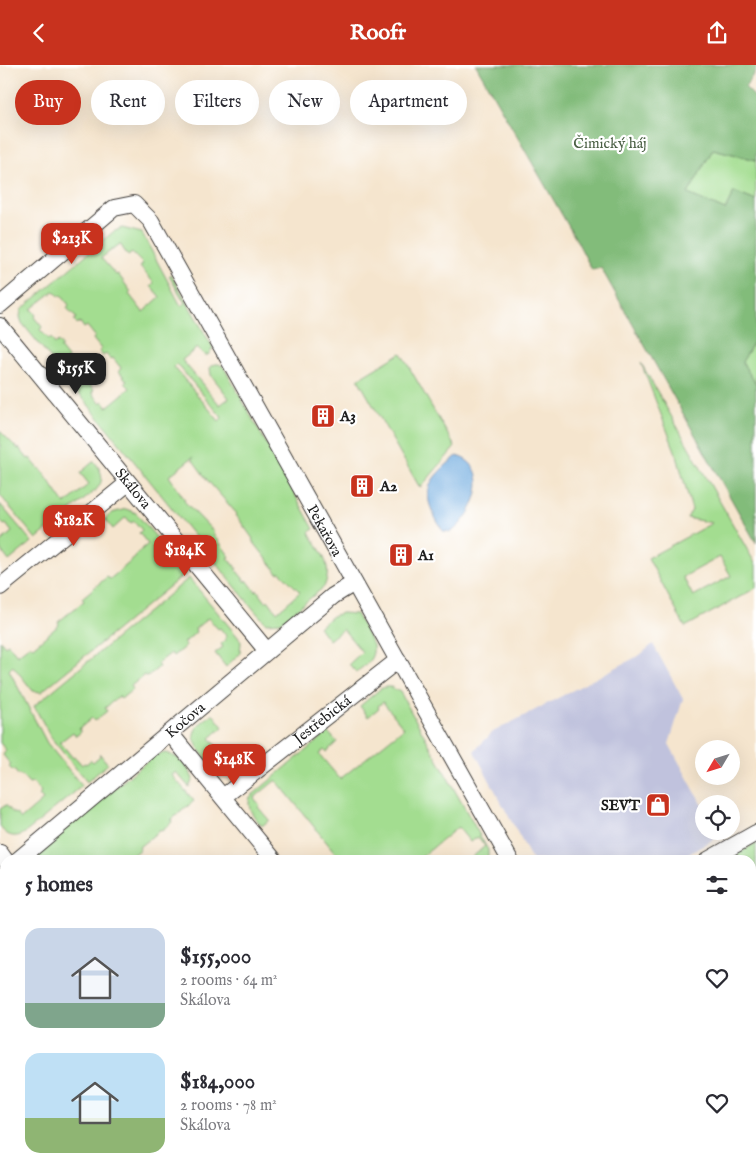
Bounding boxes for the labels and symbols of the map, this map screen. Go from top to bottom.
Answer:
park label: Čimický háj [573,134,647,153]
pin: $213K [37,223,107,265]
pin: $155K [41,353,111,395]
building icon: A3 [310,403,336,429]
place label: A3 [339,407,356,426]
street label: Skálova [111,464,156,513]
building icon: A2 [349,473,375,499]
place label: A2 [379,477,397,496]
street label: Pekařova [303,501,347,560]
pin: $182K [39,505,109,547]
pin: $184K [150,535,220,577]
building icon: A1 [388,542,414,568]
place label: A1 [417,546,434,565]
street label: Jestřebická [288,690,355,749]
street label: Kočova [161,697,209,742]
north arrow [695,740,740,785]
pin: $148K [199,743,269,786]
shop icon: SEVT [645,792,671,818]
place label: SEVT [601,796,641,815]

